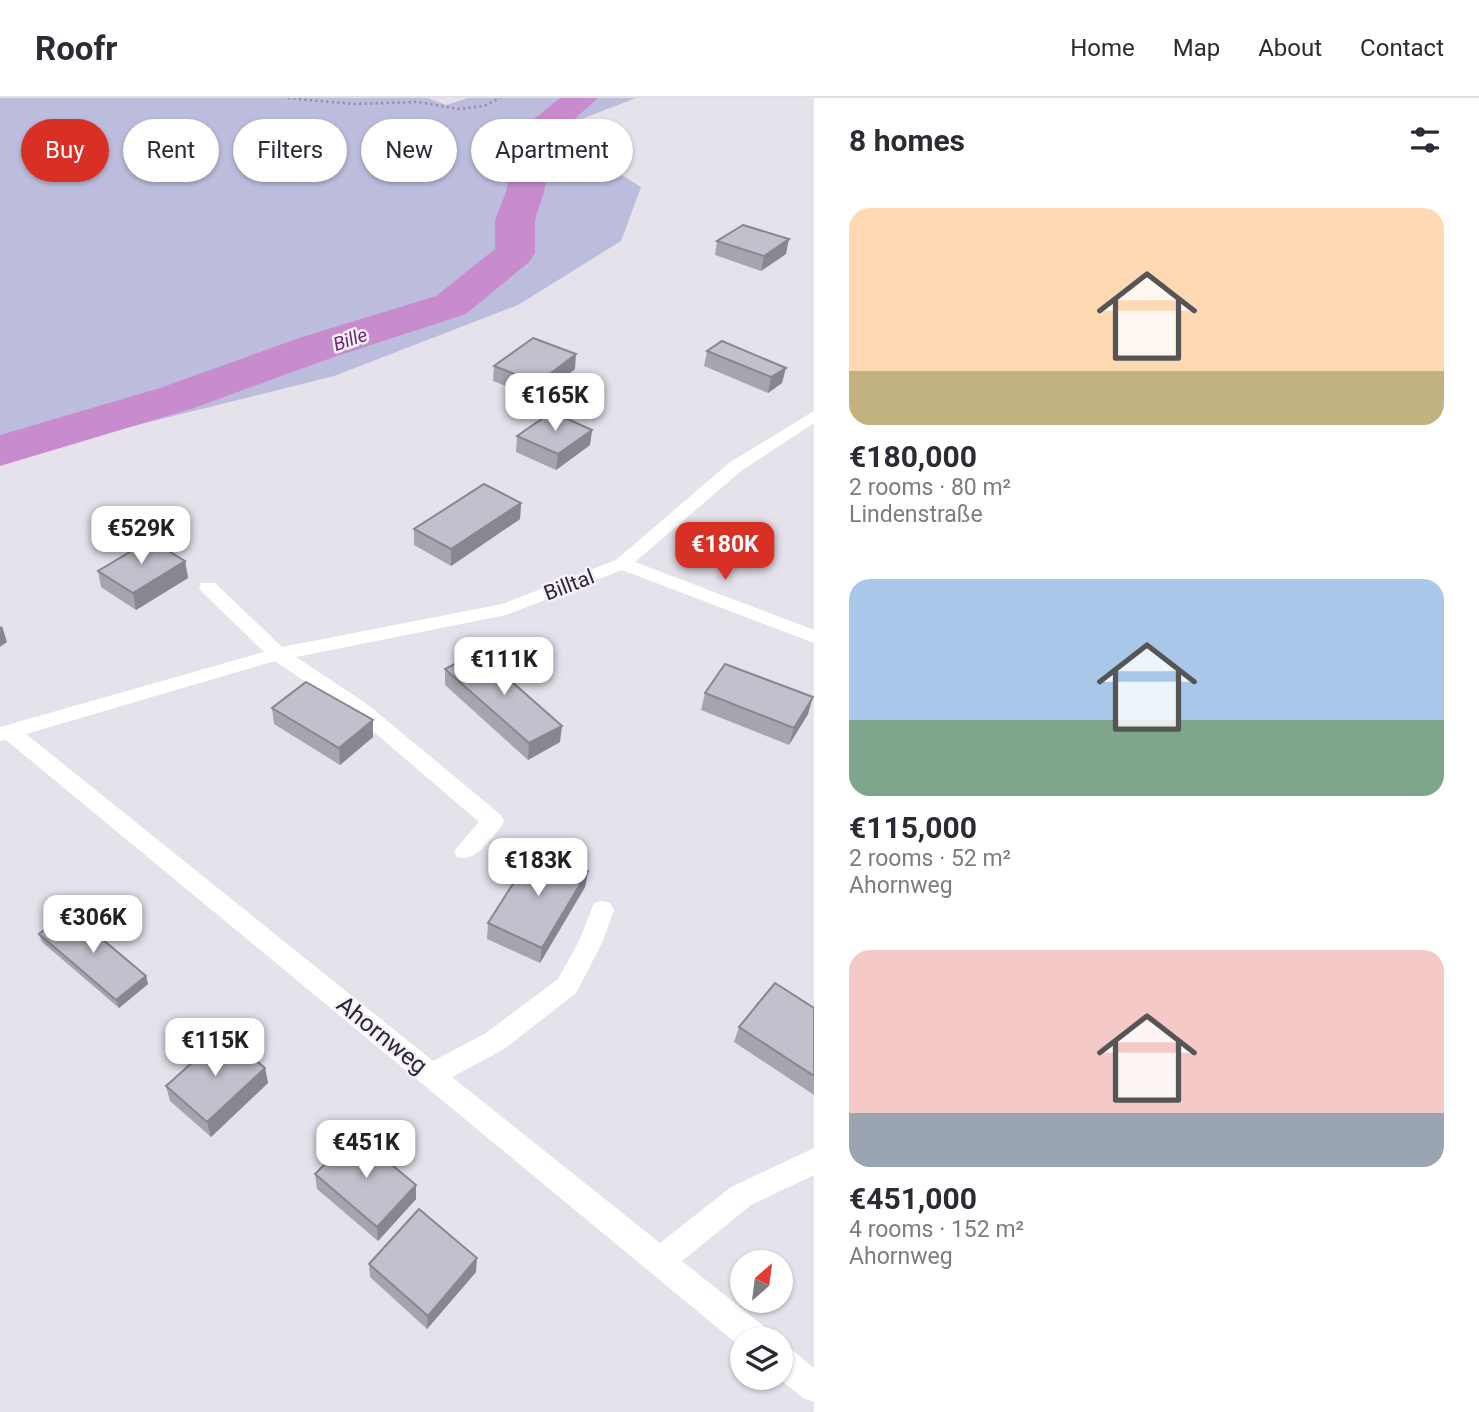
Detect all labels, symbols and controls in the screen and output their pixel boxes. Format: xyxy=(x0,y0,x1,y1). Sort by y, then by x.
text: Roofr xyxy=(35,29,117,68)
text: Home xyxy=(1070,34,1135,62)
text: Map xyxy=(1173,34,1220,62)
text: About xyxy=(1258,34,1322,62)
text: Contact xyxy=(1360,34,1444,62)
chip: Buy xyxy=(21,119,109,182)
chip: Rent xyxy=(123,119,219,182)
chip: Filters xyxy=(233,119,347,182)
chip: New xyxy=(361,119,457,182)
chip: Apartment xyxy=(471,119,633,182)
icon: filters xyxy=(1406,121,1444,159)
text: 8 homes xyxy=(849,123,965,158)
icon: home xyxy=(1084,253,1210,379)
water label: Bille xyxy=(330,323,371,356)
pin: €165K xyxy=(506,374,604,433)
text: €165K xyxy=(521,382,589,409)
text: €180,000 xyxy=(849,439,977,474)
text: 2 rooms · 80 m² xyxy=(849,474,1011,501)
text: Lindenstraße xyxy=(849,501,983,528)
pin: €529K xyxy=(92,506,190,566)
text: €529K xyxy=(107,515,175,542)
pin: €180K xyxy=(676,522,774,582)
text: €180K xyxy=(691,531,759,558)
street label: Billtal xyxy=(541,565,597,605)
icon: home xyxy=(1084,624,1210,750)
pin: €111K xyxy=(455,638,553,697)
text: €111K xyxy=(470,646,538,673)
text: €115,000 xyxy=(849,810,977,845)
pin: €183K xyxy=(489,838,587,898)
text: 2 rooms · 52 m² xyxy=(849,845,1011,872)
text: €183K xyxy=(504,847,572,874)
text: Ahornweg xyxy=(849,872,953,899)
pin: €306K xyxy=(44,896,142,955)
text: €306K xyxy=(59,904,127,931)
street label: Ahornweg xyxy=(331,990,433,1080)
icon: home xyxy=(1084,995,1210,1121)
pin: €115K xyxy=(166,1018,264,1078)
text: €115K xyxy=(181,1027,249,1054)
pin: €451K xyxy=(317,1121,415,1180)
text: €451K xyxy=(332,1129,400,1156)
text: €451,000 xyxy=(849,1181,977,1216)
text: 4 rooms · 152 m² xyxy=(849,1216,1024,1243)
text: Ahornweg xyxy=(849,1243,953,1270)
north arrow xyxy=(730,1250,793,1312)
map controls xyxy=(730,1250,793,1390)
button: layers xyxy=(730,1327,793,1390)

